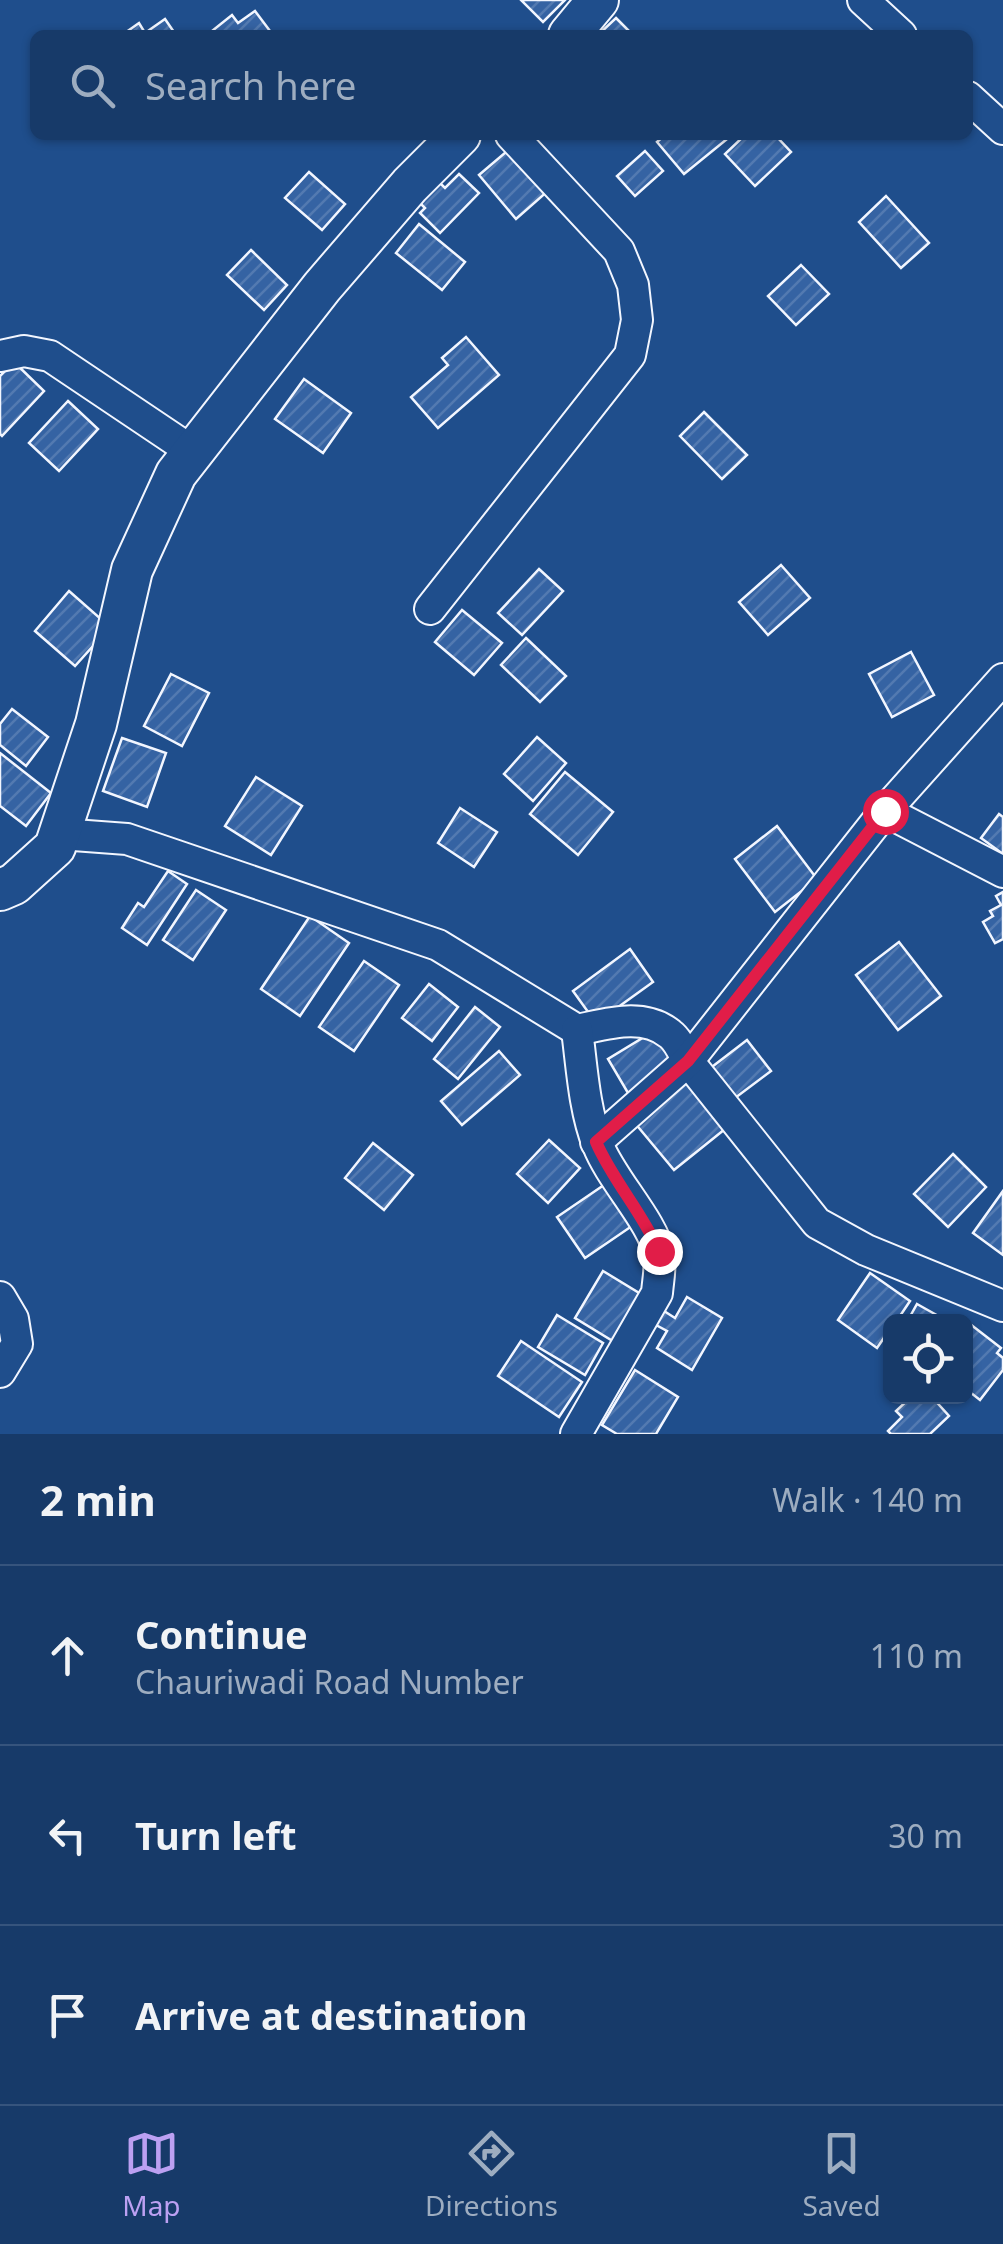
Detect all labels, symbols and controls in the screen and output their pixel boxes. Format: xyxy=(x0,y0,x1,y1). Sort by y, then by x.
search box xyxy=(30,30,973,140)
icon: search xyxy=(65,58,120,113)
text: Search here xyxy=(145,59,356,111)
route start xyxy=(863,789,909,835)
route end xyxy=(637,1229,683,1275)
map controls xyxy=(883,1314,973,1404)
button: locate xyxy=(883,1314,973,1404)
text: 2 min xyxy=(40,1471,156,1528)
text: Walk · 140 m xyxy=(772,1478,963,1521)
text: Continue xyxy=(135,1608,308,1660)
icon: ahead xyxy=(40,1628,95,1683)
text: 110 m xyxy=(870,1634,963,1677)
text: Chauriwadi Road Number xyxy=(135,1660,524,1703)
icon: left xyxy=(40,1808,95,1863)
text: Turn left xyxy=(135,1809,297,1861)
text: 30 m xyxy=(888,1814,963,1857)
icon: arrive xyxy=(40,1988,95,2043)
text: Arrive at destination xyxy=(135,1989,527,2041)
tab: Map xyxy=(122,2126,181,2224)
tab: Directions xyxy=(425,2126,558,2224)
tab: Saved xyxy=(802,2126,881,2224)

